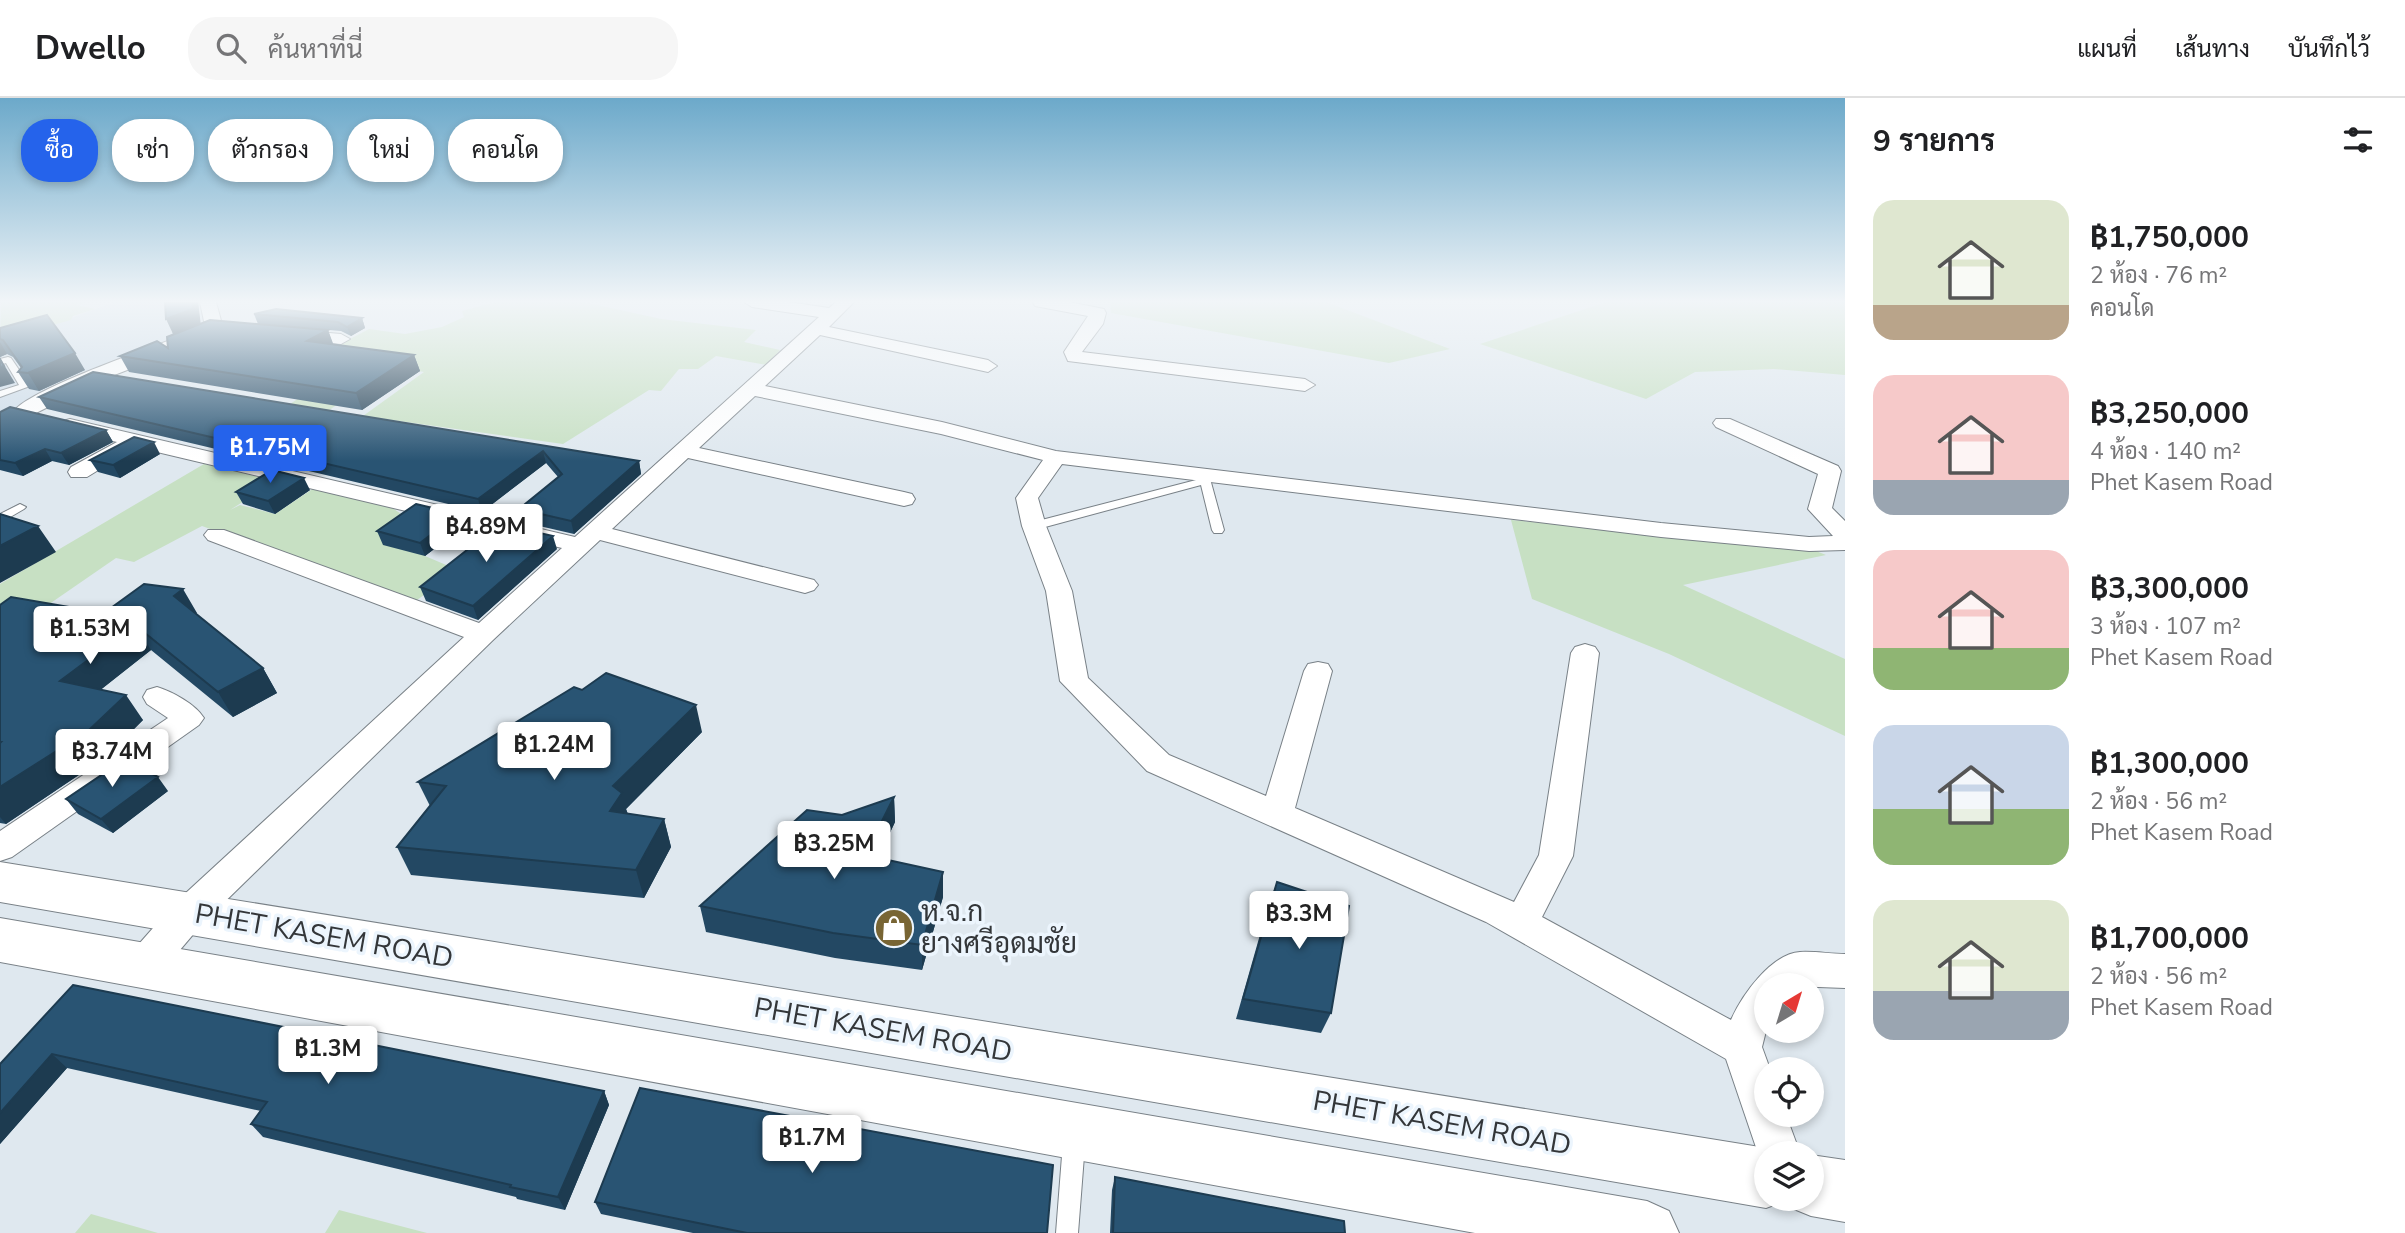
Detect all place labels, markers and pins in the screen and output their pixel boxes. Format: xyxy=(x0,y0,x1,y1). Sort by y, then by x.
pin: ฿1.75M xyxy=(213,426,327,485)
pin: ฿4.89M xyxy=(429,504,543,564)
pin: ฿1.53M xyxy=(33,606,147,666)
pin: ฿1.24M xyxy=(497,722,611,782)
pin: ฿3.74M xyxy=(55,730,169,789)
pin: ฿3.25M xyxy=(777,822,891,881)
pin: ฿3.3M xyxy=(1250,892,1348,951)
place label: ห.จ.ก ยางศรีอุดมชัย xyxy=(921,893,1077,963)
shop icon: ห.จ.ก ยางศรีอุดมชัย xyxy=(873,907,915,949)
pin: ฿1.3M xyxy=(279,1026,377,1086)
pin: ฿1.7M xyxy=(763,1116,861,1175)

